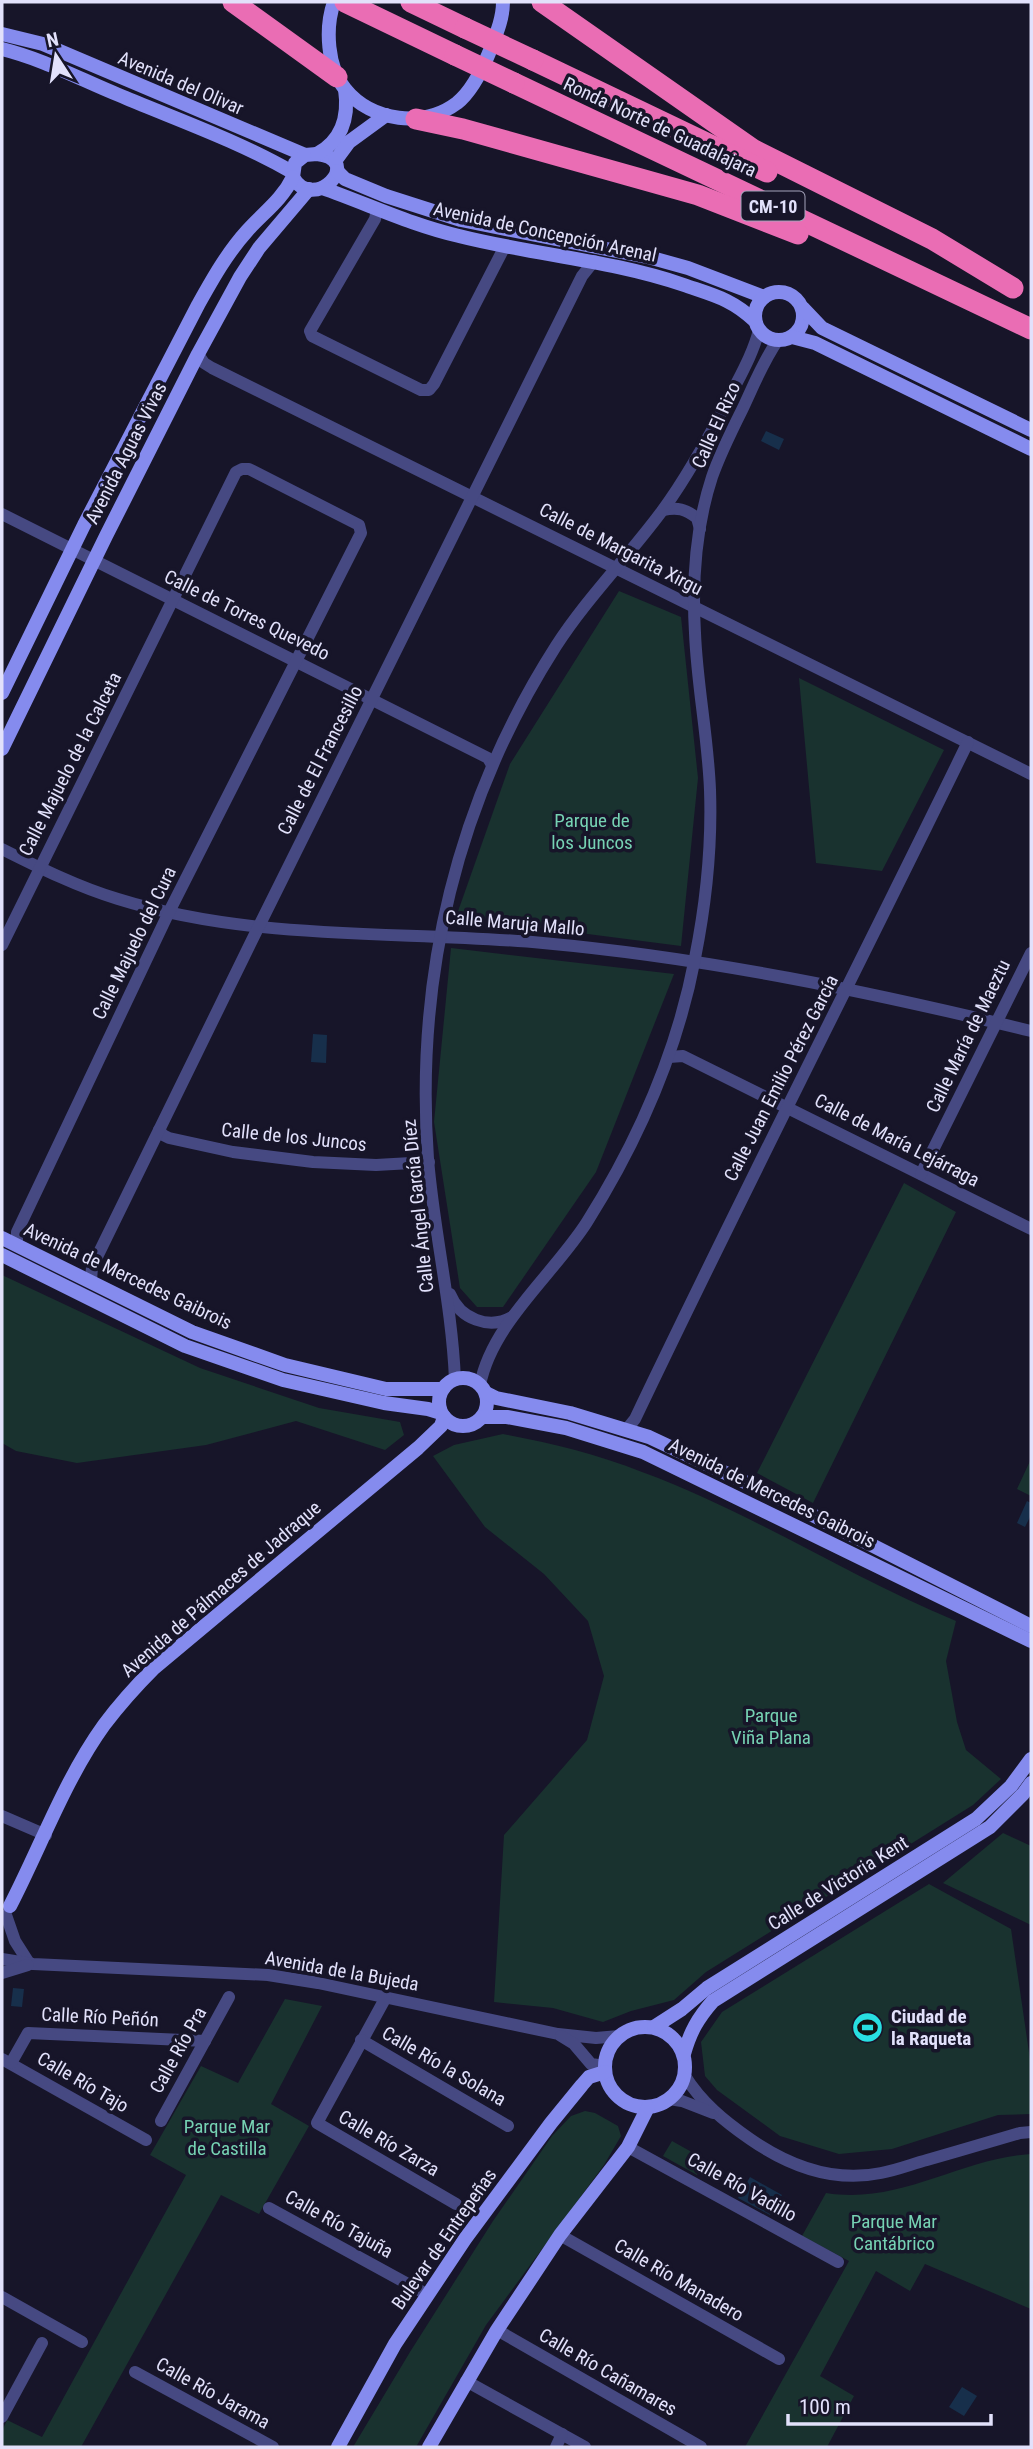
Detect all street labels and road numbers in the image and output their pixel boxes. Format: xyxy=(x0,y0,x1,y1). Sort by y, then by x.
street label: Avenida del Olivar xyxy=(115,46,247,120)
street label: Ronda Norte de Guadalajara xyxy=(560,72,760,182)
road number: CM-10 xyxy=(742,191,804,220)
street label: Avenida de Concepción Arenal xyxy=(431,197,659,267)
street label: Avenida Aguas Vivas xyxy=(80,378,172,528)
street label: Calle El Rizo xyxy=(687,378,745,472)
street label: Calle de Margarita Xirgu xyxy=(535,498,707,600)
street label: Calle de Torres Quevedo xyxy=(160,565,334,665)
street label: Calle Majuelo de la Calceta xyxy=(14,668,126,860)
street label: Calle de El Francesillo xyxy=(272,682,368,838)
street label: Calle Majuelo del Cura xyxy=(87,863,181,1023)
street label: Calle Maruja Mallo xyxy=(444,905,586,941)
street label: Calle María de Maeztu xyxy=(921,956,1015,1116)
street label: Calle Juan Emilio Pérez García xyxy=(719,971,843,1185)
street label: Calle de María Lejárraga xyxy=(811,1088,983,1192)
street label: Calle de los Juncos xyxy=(220,1118,368,1156)
street label: Calle Ángel García Díez xyxy=(397,1118,439,1294)
street label: Avenida de Mercedes Gaibrois xyxy=(20,1218,236,1334)
street label: Avenida de Mercedes Gaibrois xyxy=(665,1433,879,1553)
street label: Avenida de Pálmaces de Jadraque xyxy=(116,1496,326,1682)
street label: Calle de Victoria Kent xyxy=(764,1831,912,1935)
street label: Avenida de la Bujeda xyxy=(263,1946,421,1996)
street label: Calle Río Peñón xyxy=(41,2002,159,2032)
street label: Calle Río Pra xyxy=(145,2003,211,2097)
street label: Calle Río la Solana xyxy=(378,2021,510,2111)
street label: Calle Río Tajo xyxy=(33,2047,133,2117)
street label: Calle Río Zarza xyxy=(334,2105,444,2181)
street label: Calle Río Vadillo xyxy=(683,2147,801,2227)
street label: Bulevar de Entrepeñas xyxy=(387,2164,501,2314)
street label: Calle Río Tajuña xyxy=(281,2185,397,2263)
street label: Calle Río Manadero xyxy=(610,2234,748,2326)
street label: Calle Río Cañamares xyxy=(535,2323,681,2421)
street label: Calle Río Jarama xyxy=(152,2352,274,2434)

